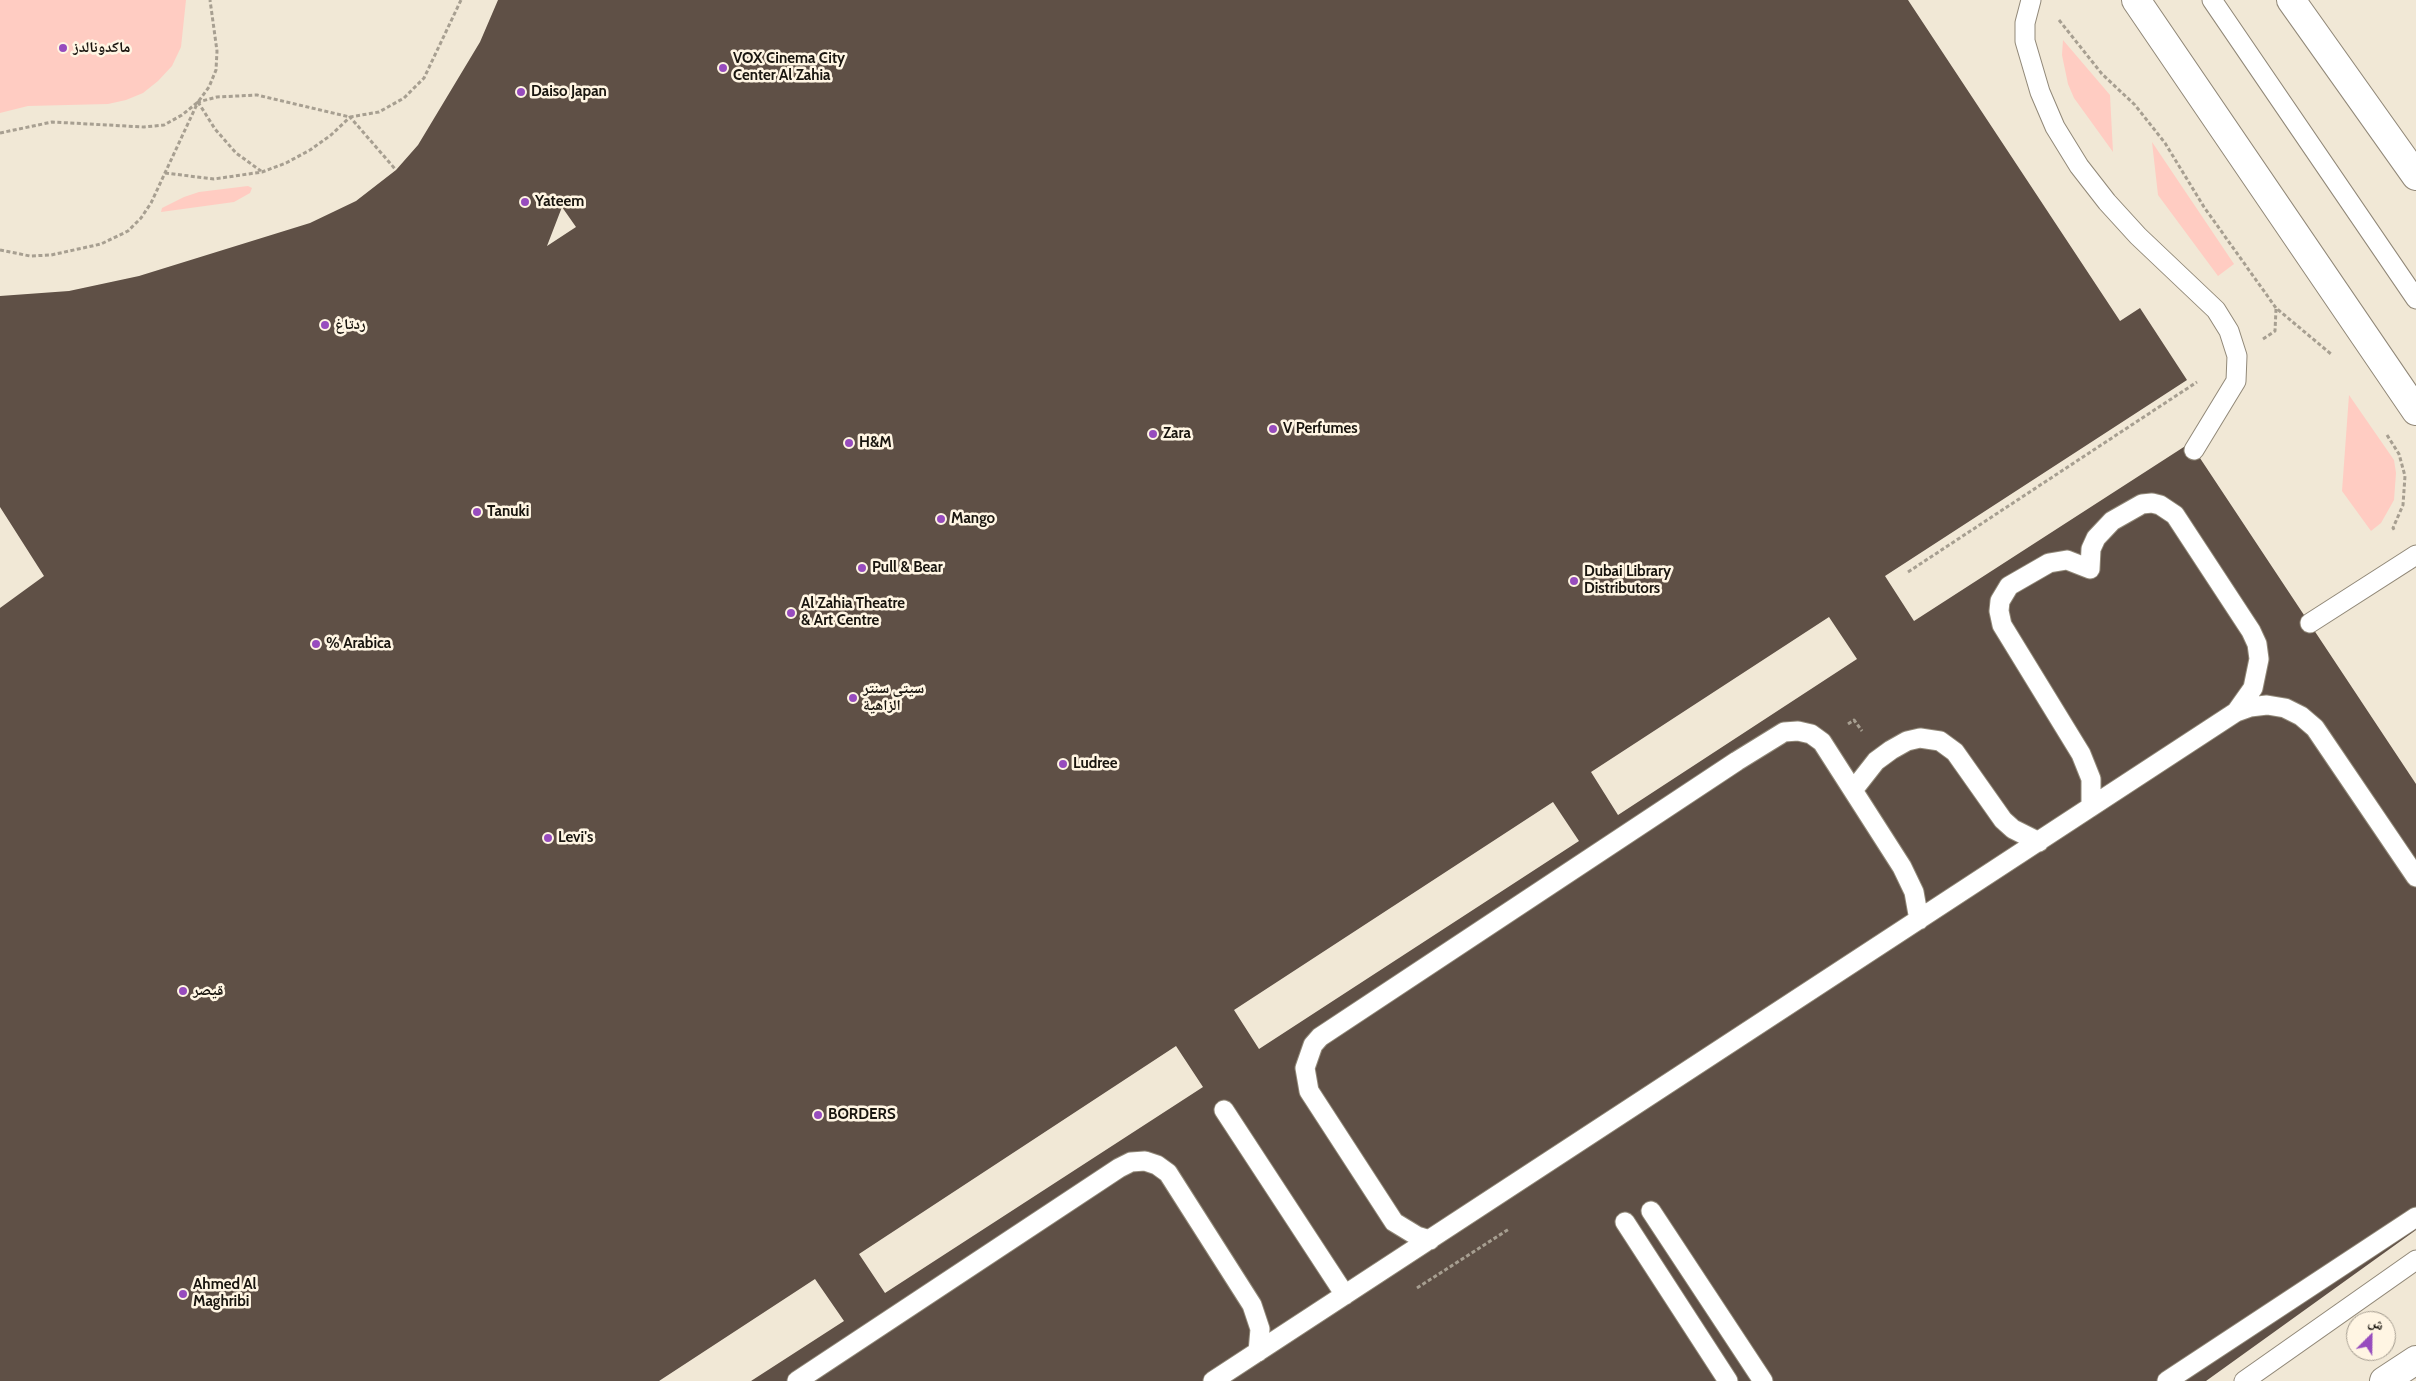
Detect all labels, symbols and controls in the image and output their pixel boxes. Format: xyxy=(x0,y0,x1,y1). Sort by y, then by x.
place label: ماكدونالدز xyxy=(73,39,130,57)
marker: ماكدونالدز xyxy=(57,42,69,54)
place label: VOX Cinema City Center Al Zahia xyxy=(733,50,845,85)
marker: VOX Cinema City Center Al Zahia xyxy=(717,62,729,74)
place label: Daiso Japan xyxy=(531,83,607,101)
marker: Daiso Japan xyxy=(515,86,527,98)
place label: Yateem xyxy=(535,193,584,211)
marker: Yateem xyxy=(519,196,531,208)
place label: ردتاغ xyxy=(335,316,366,334)
marker: ردتاغ xyxy=(319,319,331,331)
place label: V Perfumes xyxy=(1283,420,1358,438)
marker: V Perfumes xyxy=(1267,423,1279,435)
place label: Zara xyxy=(1163,425,1191,443)
marker: Zara xyxy=(1147,428,1159,440)
place label: H&M xyxy=(859,434,892,452)
marker: H&M xyxy=(843,437,855,449)
place label: Tanuki xyxy=(487,503,529,521)
marker: Tanuki xyxy=(471,506,483,518)
place label: Mango xyxy=(951,510,995,528)
marker: Mango xyxy=(935,513,947,525)
place label: Pull & Bear xyxy=(872,559,943,577)
marker: Pull & Bear xyxy=(856,562,868,574)
place label: Dubai Library Distributors xyxy=(1584,563,1671,598)
marker: Dubai Library Distributors xyxy=(1568,575,1580,587)
place label: Al Zahia Theatre & Art Centre xyxy=(801,595,905,630)
marker: Al Zahia Theatre & Art Centre xyxy=(785,607,797,619)
place label: % Arabica xyxy=(326,635,391,653)
marker: % Arabica xyxy=(310,638,322,650)
place label: سيتي سنتر الزاهية xyxy=(863,680,924,715)
marker: سيتي سنتر الزاهية xyxy=(847,692,859,704)
place label: Ludree xyxy=(1073,755,1118,773)
marker: Ludree xyxy=(1057,758,1069,770)
place label: Levi's xyxy=(558,829,593,847)
marker: Levi's xyxy=(542,832,554,844)
place label: قيصر xyxy=(193,982,223,1000)
marker: قيصر xyxy=(177,985,189,997)
place label: BORDERS xyxy=(828,1106,896,1124)
marker: BORDERS xyxy=(812,1109,824,1121)
place label: Ahmed Al Maghribi xyxy=(193,1276,257,1311)
marker: Ahmed Al Maghribi xyxy=(177,1288,189,1300)
north arrow xyxy=(2346,1311,2396,1361)
text: ش xyxy=(2366,1312,2387,1334)

